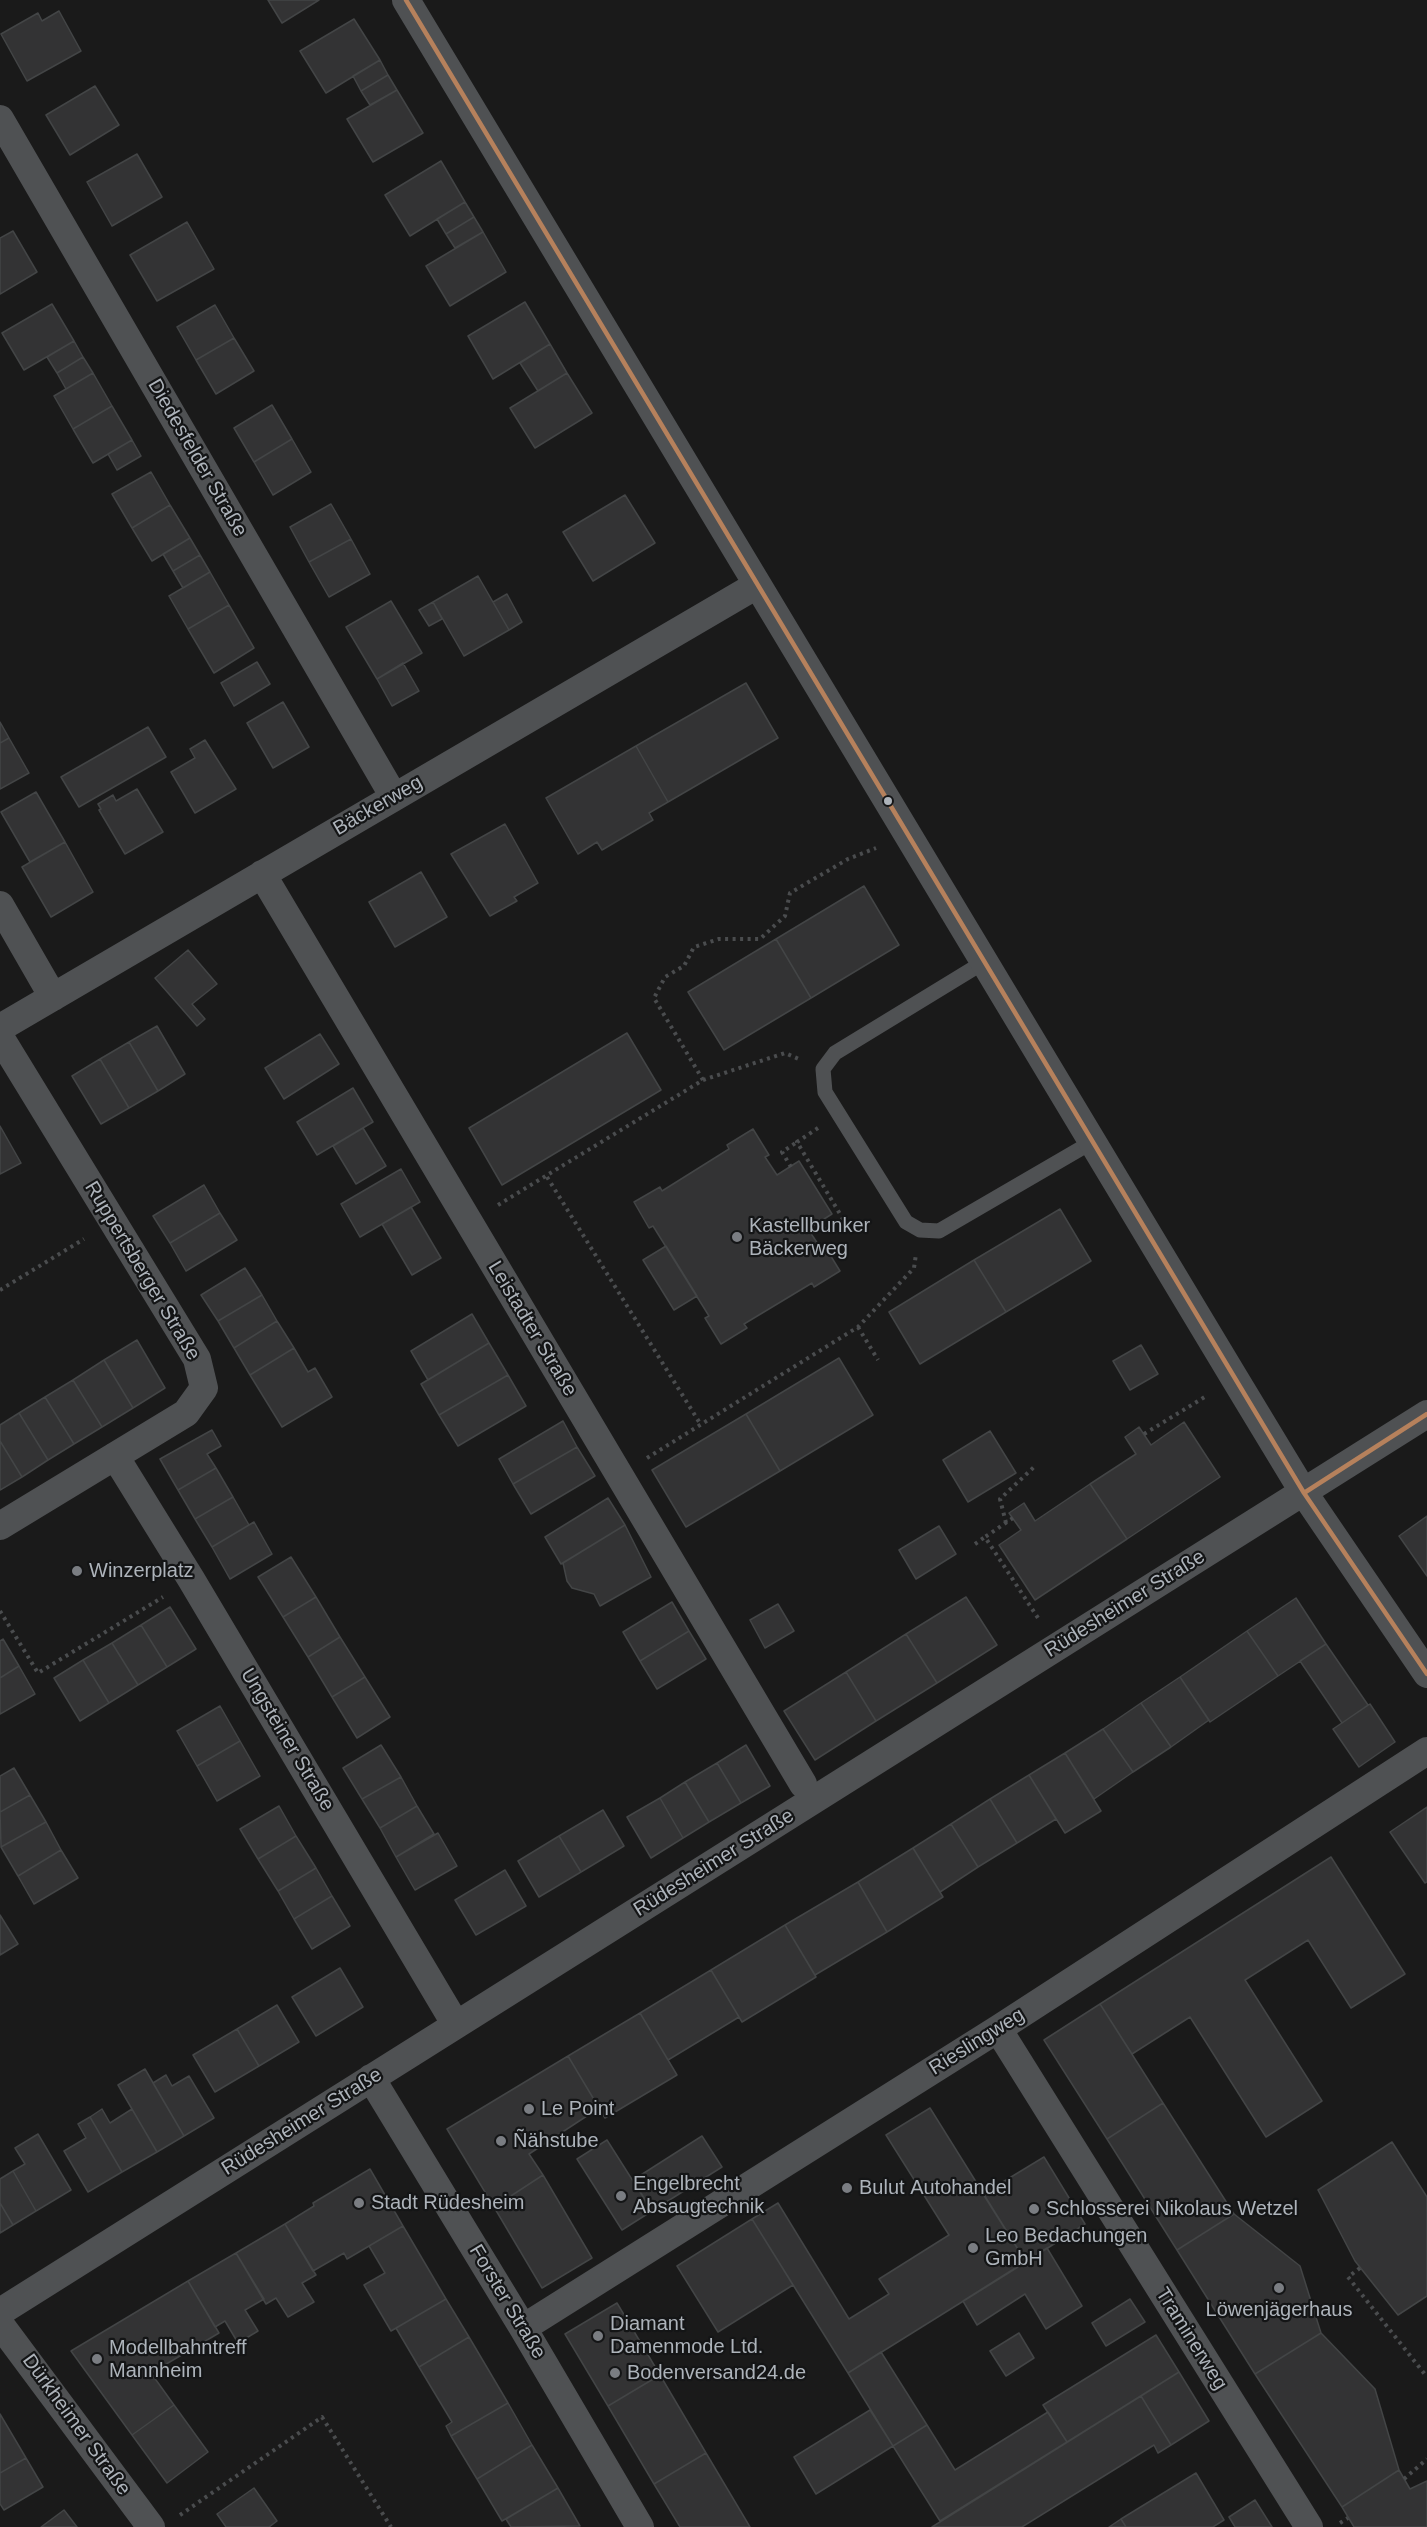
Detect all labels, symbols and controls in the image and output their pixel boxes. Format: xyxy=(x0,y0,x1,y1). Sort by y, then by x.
street label: Diedesfelder Straße xyxy=(142,375,252,541)
street label: Bäckerweg xyxy=(329,771,427,841)
unlabelled marker xyxy=(882,795,894,807)
street label: Ruppertsberger Straße xyxy=(79,1177,205,1365)
place label: Kastellbunker Bäckerweg xyxy=(749,1214,870,1261)
marker: Kastellbunker Bäckerweg xyxy=(730,1230,744,1244)
street label: Leistadter Straße xyxy=(482,1257,582,1401)
street label: Rüdesheimer Straße xyxy=(1040,1545,1210,1663)
place label: Winzerplatz xyxy=(89,1559,193,1583)
marker: Winzerplatz xyxy=(70,1564,84,1578)
street label: Ungsteiner Straße xyxy=(235,1664,339,1816)
street label: Rüdesheimer Straße xyxy=(629,1804,799,1922)
street label: Rieslingweg xyxy=(925,2003,1029,2081)
street label: Rüdesheimer Straße xyxy=(217,2063,387,2181)
place label: Le Point xyxy=(541,2097,614,2121)
marker: Le Point xyxy=(522,2102,536,2116)
place label: Ñähstube xyxy=(513,2129,599,2153)
marker: Ñähstube xyxy=(494,2134,508,2148)
place label: Engelbrecht Absaugtechnik xyxy=(633,2172,764,2219)
place label: Bulut Autohandel xyxy=(859,2176,1011,2200)
marker: Bulut Autohandel xyxy=(840,2181,854,2195)
marker: Engelbrecht Absaugtechnik xyxy=(614,2189,628,2203)
place label: Stadt Rüdesheim xyxy=(371,2191,524,2215)
marker: Stadt Rüdesheim xyxy=(352,2196,366,2210)
place label: Schlosserei Nikolaus Wetzel xyxy=(1046,2197,1298,2221)
marker: Schlosserei Nikolaus Wetzel xyxy=(1027,2202,1041,2216)
place label: Leo Bedachungen GmbH xyxy=(985,2224,1147,2271)
street label: Forster Straße xyxy=(464,2241,550,2363)
marker: Leo Bedachungen GmbH xyxy=(966,2241,980,2255)
marker: Löwenjägerhaus xyxy=(1272,2281,1286,2295)
street label: Traminerweg xyxy=(1150,2283,1232,2395)
place label: Löwenjägerhaus xyxy=(1206,2298,1352,2322)
place label: Diamant Damenmode Ltd. xyxy=(610,2312,763,2359)
marker: Diamant Damenmode Ltd. xyxy=(591,2329,605,2343)
place label: Modellbahntreff Mannheim xyxy=(109,2336,246,2383)
street label: Dürkheimer Straße xyxy=(17,2350,135,2500)
marker: Modellbahntreff Mannheim xyxy=(90,2352,104,2366)
place label: Bodenversand24.de xyxy=(627,2361,806,2385)
marker: Bodenversand24.de xyxy=(608,2366,622,2380)

